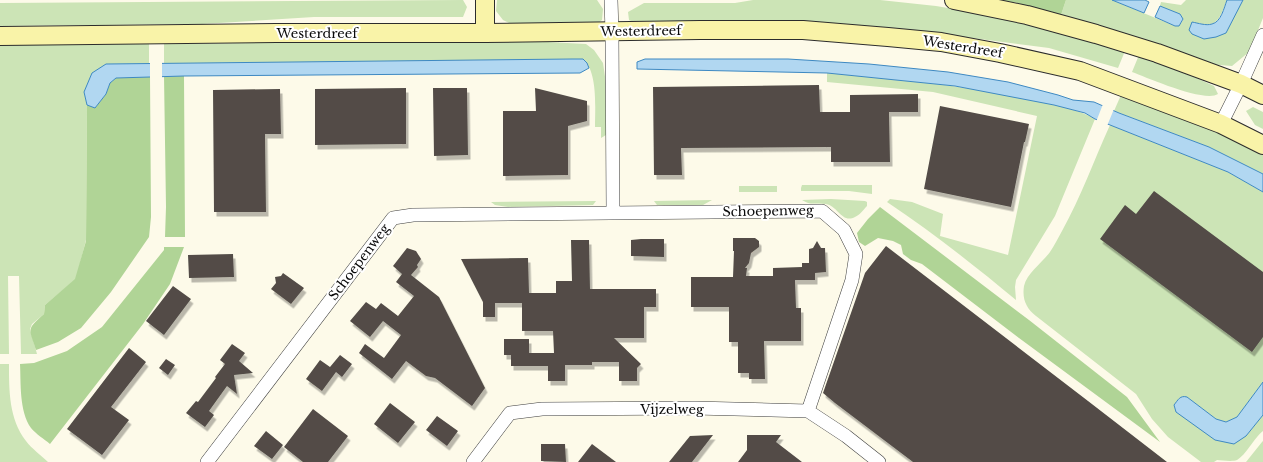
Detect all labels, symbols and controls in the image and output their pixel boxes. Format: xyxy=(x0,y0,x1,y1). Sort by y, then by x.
street label: Westerdreef xyxy=(599,22,683,40)
street label: Westerdreef xyxy=(275,25,359,42)
street label: Westerdreef xyxy=(921,32,1006,62)
street label: Schoepenweg xyxy=(722,202,814,220)
street label: Schoepenweg xyxy=(325,220,393,304)
street label: Vijzelweg xyxy=(639,401,704,418)

